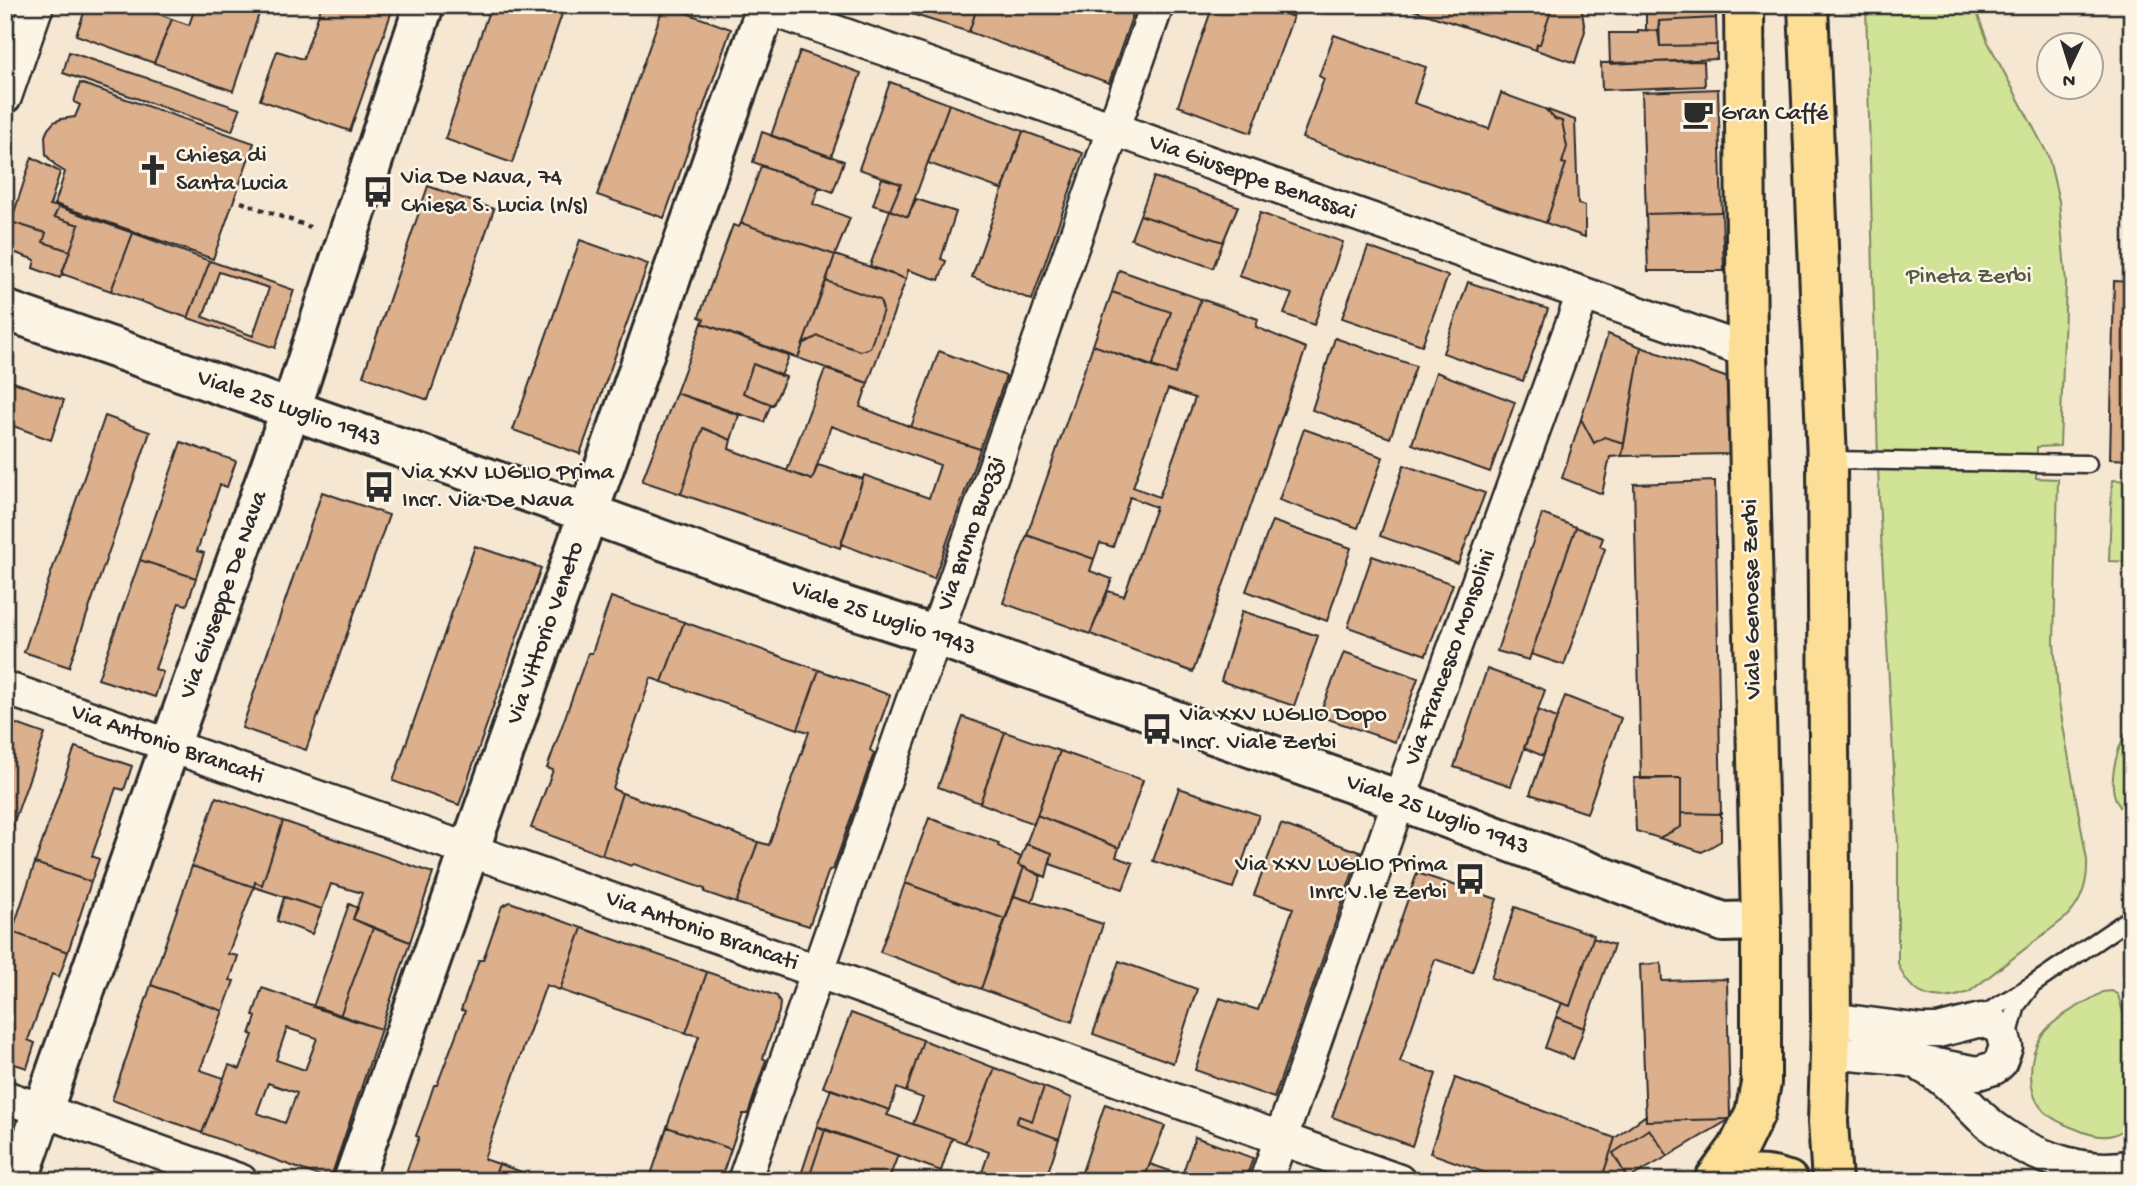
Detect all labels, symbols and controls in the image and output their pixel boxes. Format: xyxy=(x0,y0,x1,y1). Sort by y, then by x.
north arrow xyxy=(2036,32,2106,102)
text: N xyxy=(2062,68,2076,91)
cafe icon: Gran Caffé xyxy=(1681,97,1715,131)
place label: Gran Caffé xyxy=(1721,100,1829,129)
street label: Via Giuseppe Benassai xyxy=(1144,128,1360,228)
place label: Chiesa di Santa Lucia xyxy=(176,142,288,199)
church icon: Chiesa di Santa Lucia xyxy=(136,153,170,187)
place label: Via De Nava, 74 Chiesa S. Lucia (n/s) xyxy=(400,164,589,221)
bus stop icon: Via De Nava, 74 Chiesa S. Lucia (n/s) xyxy=(361,175,395,209)
park label: Pineta Zerbi xyxy=(1905,263,2032,292)
street label: Viale 25 Luglio 1943 xyxy=(192,363,385,454)
street label: Via Bruno Buozzi xyxy=(931,453,1012,616)
place label: Via XXV LUGLIO Prima Incr. Via De Nava xyxy=(401,459,614,516)
bus stop icon: Via XXV LUGLIO Prima Incr. Via De Nava xyxy=(362,470,396,504)
street label: Via Giuseppe De Nava xyxy=(173,487,275,704)
street label: Viale Genoese Zerbi xyxy=(1737,499,1769,700)
street label: Via Vittorio Veneto xyxy=(500,538,591,729)
street label: Via Francesco Monsolini xyxy=(1398,546,1503,771)
street label: Viale 25 Luglio 1943 xyxy=(786,573,980,663)
street label: Via Antonio Brancati xyxy=(66,697,268,792)
place label: Via XXV LUGLIO Dopo Incr. Viale Zerbi xyxy=(1179,701,1387,758)
bus stop icon: Via XXV LUGLIO Dopo Incr. Viale Zerbi xyxy=(1140,712,1174,746)
street label: Viale 25 Luglio 1943 xyxy=(1341,768,1533,862)
place label: Via XXV LUGLIO Prima Inrc V.le Zerbi xyxy=(1234,851,1448,908)
bus stop icon: Via XXV LUGLIO Prima Inrc V.le Zerbi xyxy=(1453,862,1487,896)
street label: Via Antonio Brancati xyxy=(601,884,802,978)

